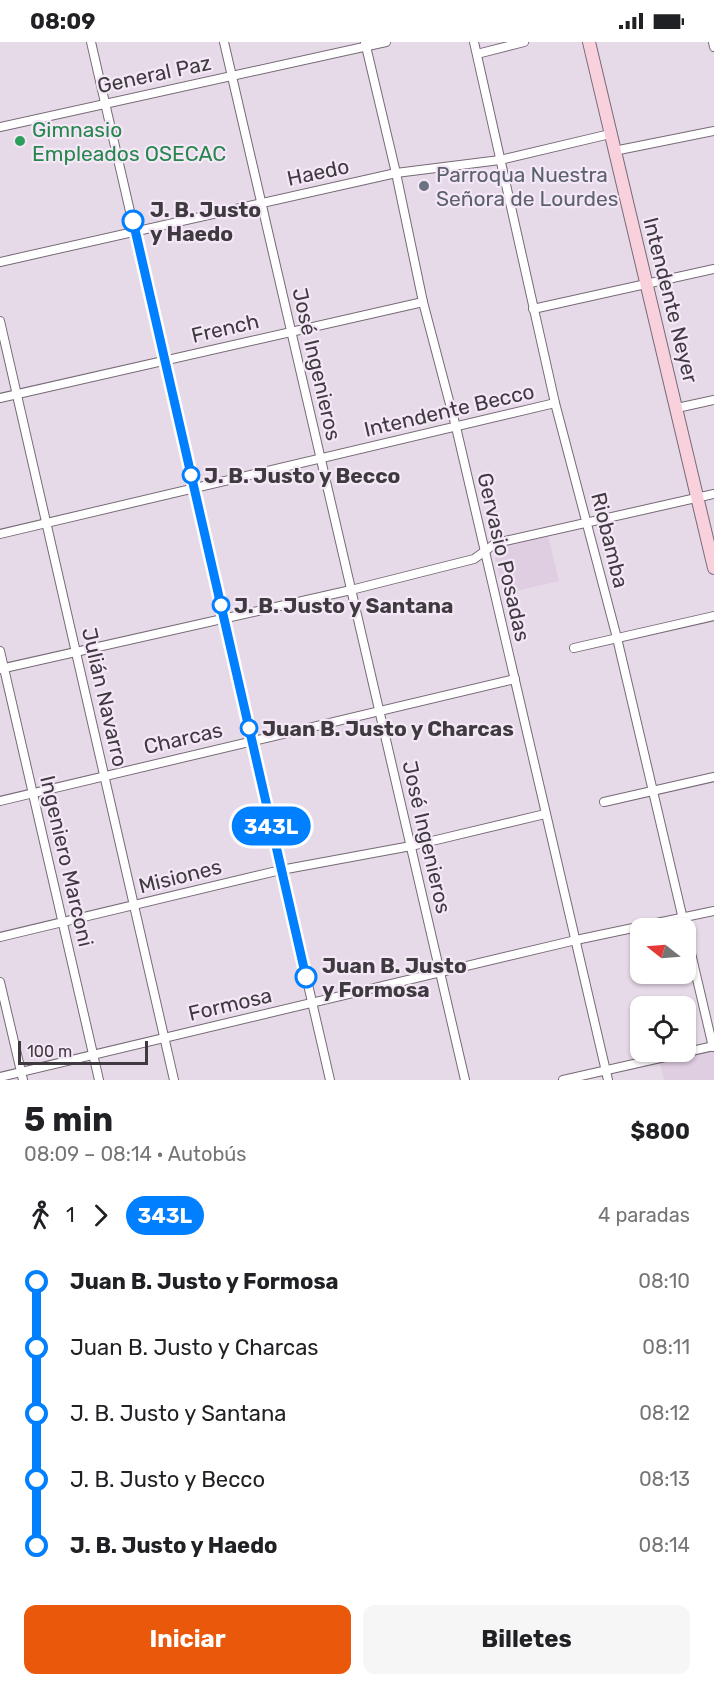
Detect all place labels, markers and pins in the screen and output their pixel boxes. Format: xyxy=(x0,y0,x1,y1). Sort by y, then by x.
place label: Gimnasio Empleados OSECAC xyxy=(32,117,226,166)
marker: Gimnasio Empleados OSECAC xyxy=(13,134,27,148)
place label: Parroqua Nuestra Señora de Lourdes xyxy=(436,162,619,211)
marker: Parroqua Nuestra Señora de Lourdes xyxy=(417,179,431,193)
place label: J. B. Justo y Haedo xyxy=(150,197,261,246)
marker: J. B. Justo y Haedo xyxy=(122,210,144,232)
place label: J. B. Justo y Becco xyxy=(204,463,400,488)
marker: J. B. Justo y Becco xyxy=(182,466,200,484)
place label: J. B. Justo y Santana xyxy=(234,593,453,618)
marker: J. B. Justo y Santana xyxy=(212,596,230,614)
place label: Juan B. Justo y Charcas xyxy=(262,716,514,741)
marker: Juan B. Justo y Charcas xyxy=(240,719,258,737)
place label: Juan B. Justo y Formosa xyxy=(322,953,467,1002)
marker: Juan B. Justo y Formosa xyxy=(295,966,317,988)

